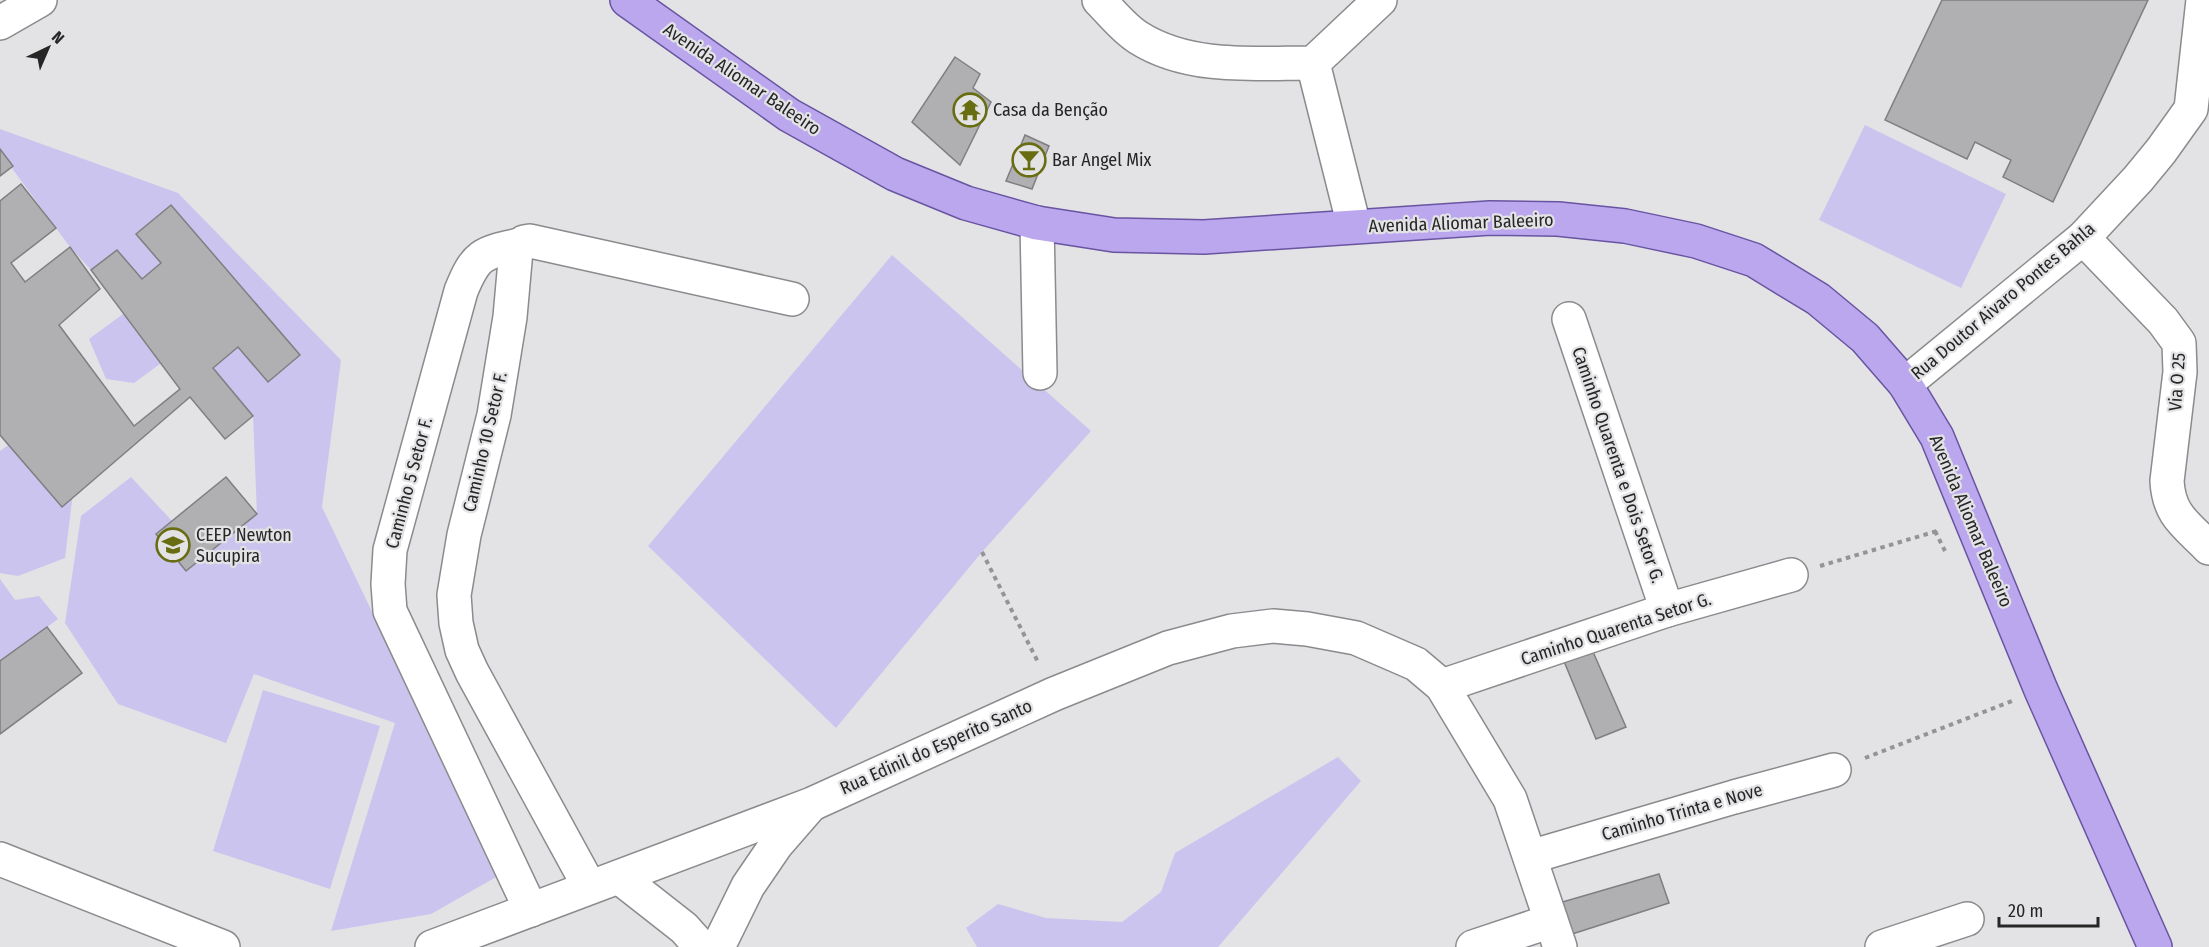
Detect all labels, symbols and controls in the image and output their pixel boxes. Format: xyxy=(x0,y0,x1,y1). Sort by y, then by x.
north arrow xyxy=(18,18,78,78)
street label: Avenida Aliomar Baleeiro xyxy=(659,18,825,140)
text: N xyxy=(48,27,68,48)
temple icon: Casa da Benção xyxy=(952,92,988,128)
place label: Casa da Benção xyxy=(993,99,1108,121)
bar icon: Bar Angel Mix xyxy=(1011,142,1047,178)
place label: Bar Angel Mix xyxy=(1052,149,1152,171)
street label: Avenida Aliomar Baleeiro xyxy=(1368,209,1554,237)
street label: Rua Doutor Aivaro Pontes Bahla xyxy=(1907,218,2100,384)
street label: Caminho Quarenta e Dois Setor G. xyxy=(1567,344,1669,586)
street label: Via O 25 xyxy=(2164,352,2190,412)
street label: Caminho 10 Setor F. xyxy=(458,370,512,514)
street label: Caminho 5 Setor F. xyxy=(381,415,437,551)
street label: Avenida Aliomar Baleeiro xyxy=(1925,431,2017,611)
place label: CEEP Newton Sucupira xyxy=(196,524,292,567)
school or university icon: CEEP Newton Sucupira xyxy=(155,527,191,563)
street label: Caminho Quarenta Setor G. xyxy=(1518,588,1714,670)
street label: Rua Edinil do Esperito Santo xyxy=(837,695,1035,799)
street label: Caminho Trinta e Nove xyxy=(1599,779,1765,845)
scale bar xyxy=(1999,890,2098,928)
text: 20 m xyxy=(2008,900,2043,922)

